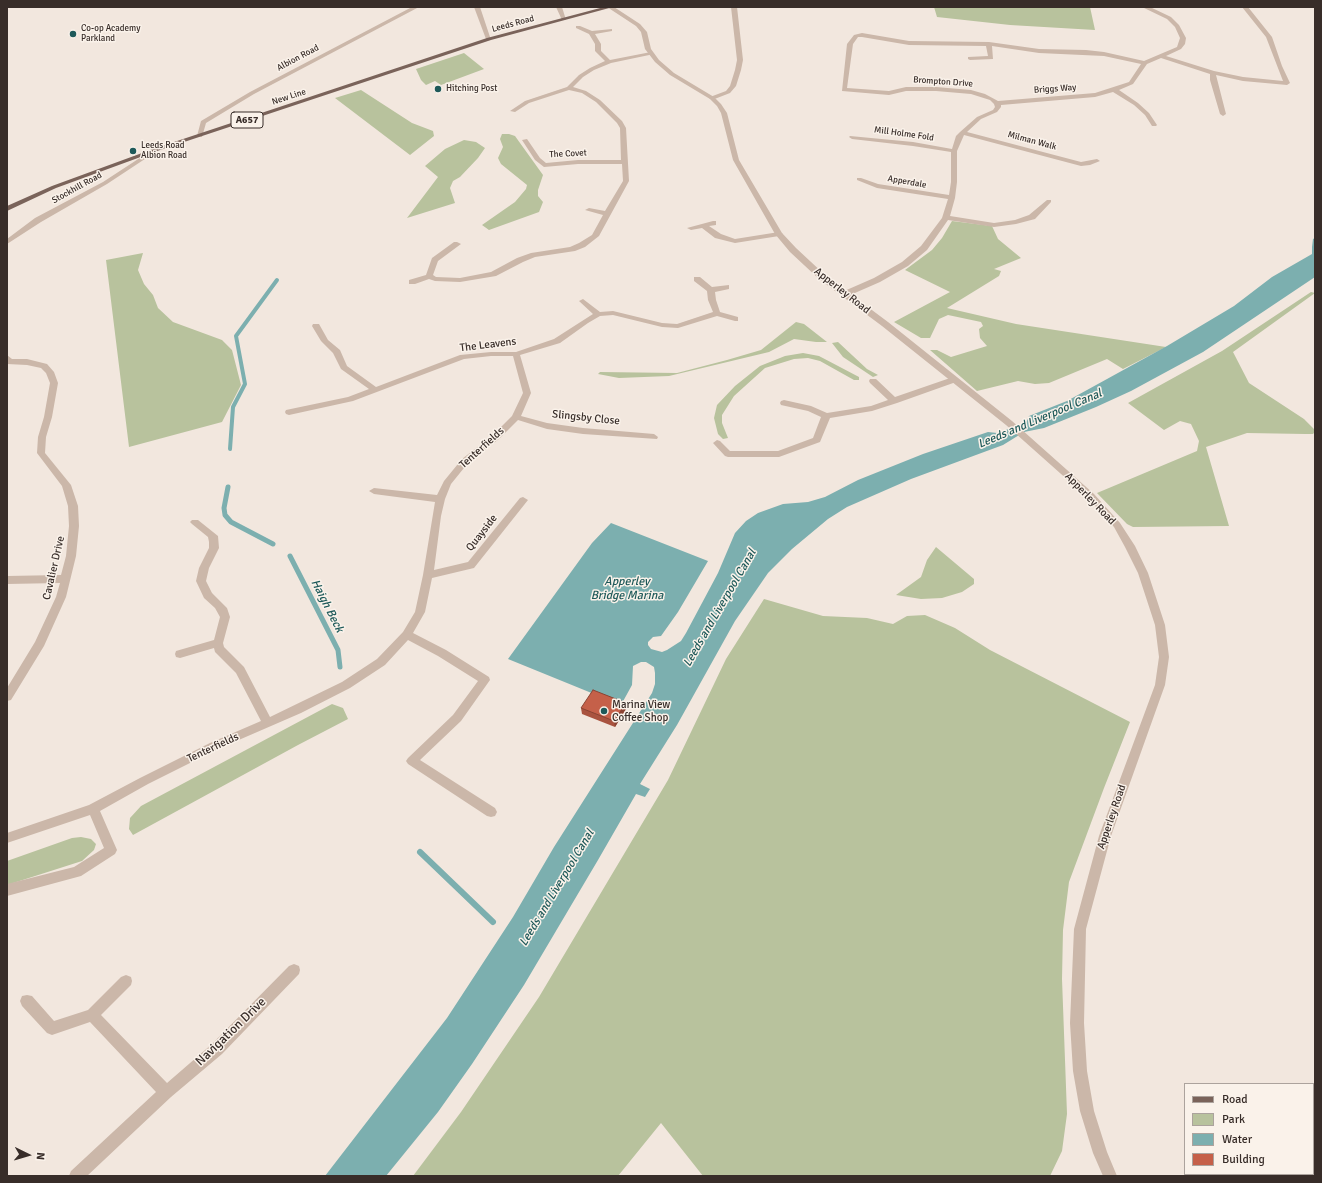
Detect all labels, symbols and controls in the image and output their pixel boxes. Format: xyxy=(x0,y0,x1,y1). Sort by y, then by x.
street label: Leeds Road xyxy=(491,13,535,35)
place label: Co-op Academy Parkland xyxy=(81,24,140,45)
marker: Co-op Academy Parkland xyxy=(68,29,78,39)
street label: Albion Road xyxy=(275,42,321,74)
street label: Brompton Drive xyxy=(913,75,973,89)
street label: Briggs Way xyxy=(1033,82,1077,96)
marker: Hitching Post xyxy=(433,84,443,94)
place label: Hitching Post xyxy=(446,84,497,94)
street label: New Line xyxy=(271,86,307,108)
road number: A657 xyxy=(231,112,263,128)
street label: Mill Holme Fold xyxy=(873,124,935,144)
street label: Milman Walk xyxy=(1006,129,1058,153)
place label: Leeds Road Albion Road xyxy=(141,141,187,162)
marker: Leeds Road Albion Road xyxy=(128,146,138,156)
street label: The Covet xyxy=(549,148,587,160)
street label: Stockhill Road xyxy=(50,170,104,206)
street label: Apperdale xyxy=(887,173,927,191)
street label: Apperley Road xyxy=(811,265,873,317)
street label: The Leavens xyxy=(459,335,517,355)
water label: Leeds and Liverpool Canal xyxy=(976,386,1104,452)
street label: Slingsby Close xyxy=(551,408,621,428)
street label: Tenterfields xyxy=(457,425,507,471)
street label: Apperley Road xyxy=(1062,470,1118,528)
street label: Quayside xyxy=(464,512,500,554)
street label: Cavalier Drive xyxy=(40,535,68,601)
water label: Leeds and Liverpool Canal xyxy=(680,547,760,669)
water label: Apperley Bridge Marina xyxy=(591,575,663,603)
water label: Haigh Beck xyxy=(307,577,347,635)
place label: Marina View Coffee Shop xyxy=(612,698,670,724)
marker: Marina View Coffee Shop xyxy=(599,706,609,716)
street label: Tenterfields xyxy=(185,730,241,766)
street label: Apperley Road xyxy=(1095,783,1129,851)
water label: Leeds and Liverpool Canal xyxy=(517,827,597,949)
street label: Navigation Drive xyxy=(193,995,269,1069)
legend xyxy=(1184,1083,1314,1175)
text: Road xyxy=(1222,1092,1248,1107)
text: Park xyxy=(1222,1112,1245,1127)
text: Water xyxy=(1222,1132,1252,1147)
north arrow xyxy=(8,1135,48,1175)
text: N xyxy=(34,1152,47,1160)
text: Building xyxy=(1222,1152,1265,1167)

